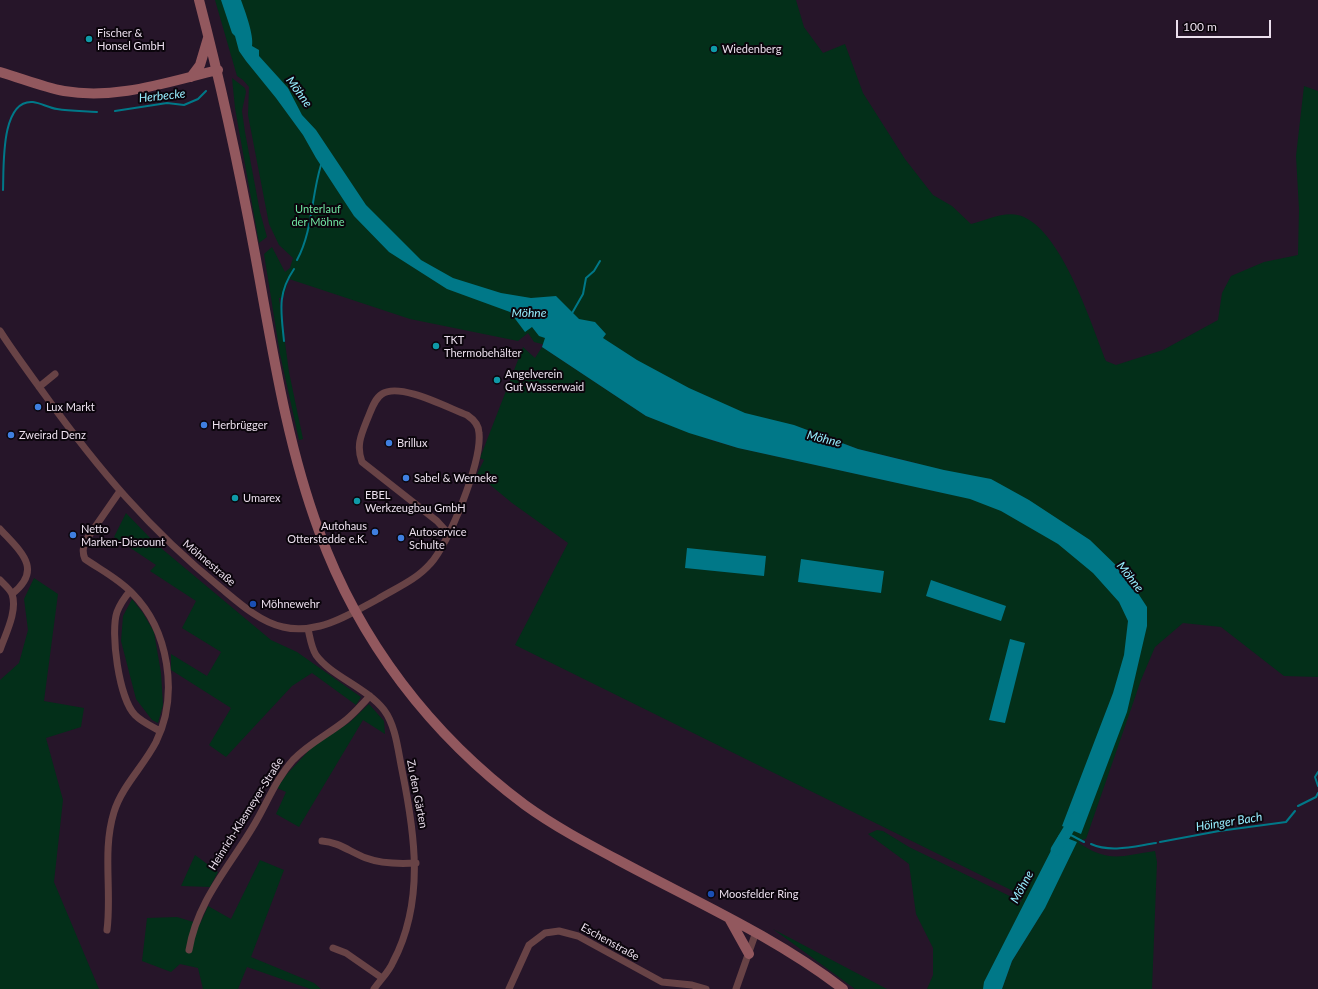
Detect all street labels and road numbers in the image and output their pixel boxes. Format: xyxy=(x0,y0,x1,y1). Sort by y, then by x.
street label: Möhnestraße xyxy=(180,537,238,589)
street label: Heinrich-Klasmeyer-Straße xyxy=(206,755,286,873)
street label: Zu den Gärten xyxy=(404,759,430,829)
street label: Eschenstraße xyxy=(579,921,641,963)

